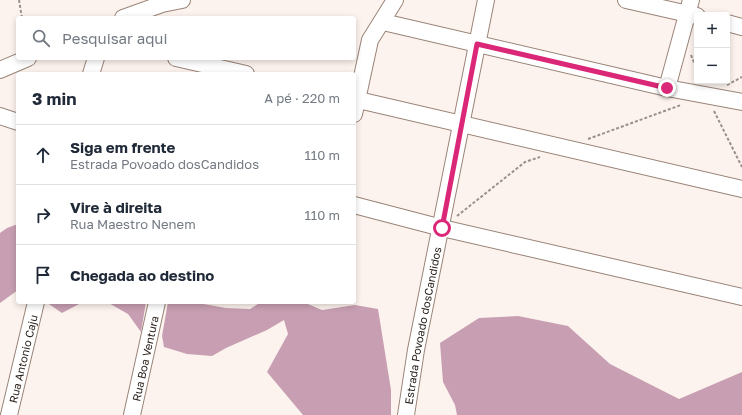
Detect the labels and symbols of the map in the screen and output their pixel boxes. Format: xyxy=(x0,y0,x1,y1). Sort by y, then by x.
route end xyxy=(658,79,676,97)
route start xyxy=(433,219,451,237)
street label: Estrada Povoado dosCandidos xyxy=(401,245,443,405)
street label: Rua Antonio Caju xyxy=(6,313,39,404)
street label: Rua Boa Ventura xyxy=(129,314,160,402)

